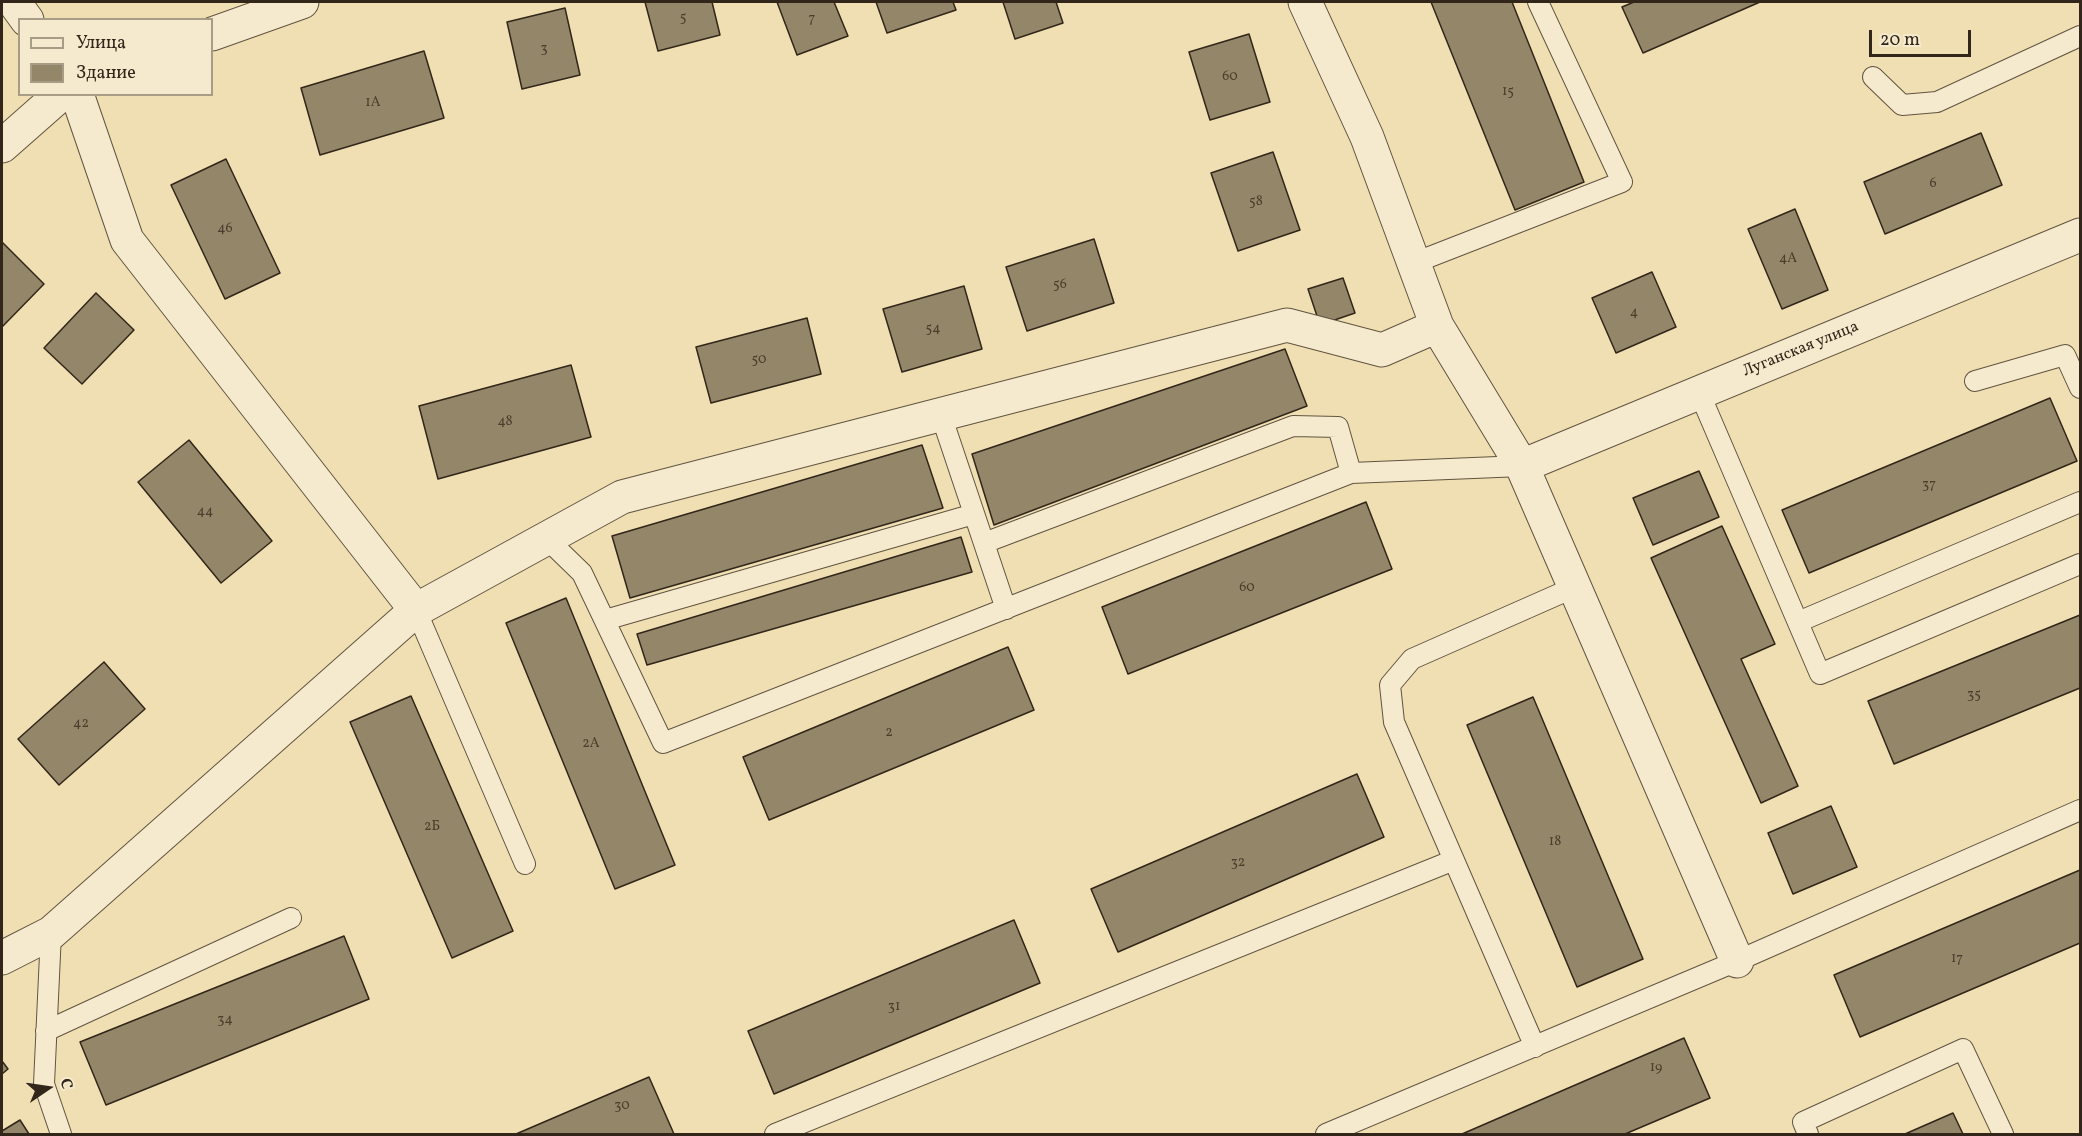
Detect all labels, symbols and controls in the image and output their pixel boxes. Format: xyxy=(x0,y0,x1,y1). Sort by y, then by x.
house number: 5 xyxy=(680,10,686,26)
house number: 7 xyxy=(809,11,815,27)
legend xyxy=(18,18,213,96)
scale bar xyxy=(1872,18,1974,56)
text: 20 m xyxy=(1880,28,1920,53)
text: Улица xyxy=(76,31,126,56)
house number: 3 xyxy=(540,41,548,57)
text: Здание xyxy=(76,61,136,86)
house number: 60 xyxy=(1222,69,1238,85)
house number: 15 xyxy=(1502,84,1514,100)
house number: 1А xyxy=(365,95,381,111)
house number: 6 xyxy=(1929,176,1937,192)
house number: 58 xyxy=(1249,194,1263,210)
house number: 46 xyxy=(217,221,233,237)
house number: 4А xyxy=(1779,251,1797,267)
house number: 56 xyxy=(1053,277,1067,293)
house number: 4 xyxy=(1630,305,1638,321)
street label: Луганская улица xyxy=(1740,318,1862,382)
house number: 54 xyxy=(925,321,941,337)
house number: 50 xyxy=(752,352,766,368)
house number: 48 xyxy=(497,414,513,430)
house number: 37 xyxy=(1922,477,1936,493)
house number: 44 xyxy=(197,504,213,520)
house number: 60 xyxy=(1239,580,1255,596)
house number: 35 xyxy=(1967,687,1981,703)
house number: 42 xyxy=(73,716,89,732)
house number: 2 xyxy=(885,725,893,741)
house number: 2А xyxy=(582,736,600,752)
house number: 2Б xyxy=(424,819,440,835)
house number: 18 xyxy=(1549,834,1561,850)
house number: 32 xyxy=(1231,855,1245,871)
house number: 17 xyxy=(1951,951,1963,967)
house number: 31 xyxy=(888,999,900,1015)
house number: 34 xyxy=(217,1012,233,1028)
north arrow xyxy=(18,1058,78,1118)
house number: 19 xyxy=(1650,1060,1662,1076)
text: С xyxy=(54,1076,77,1091)
house number: 30 xyxy=(614,1098,630,1114)

